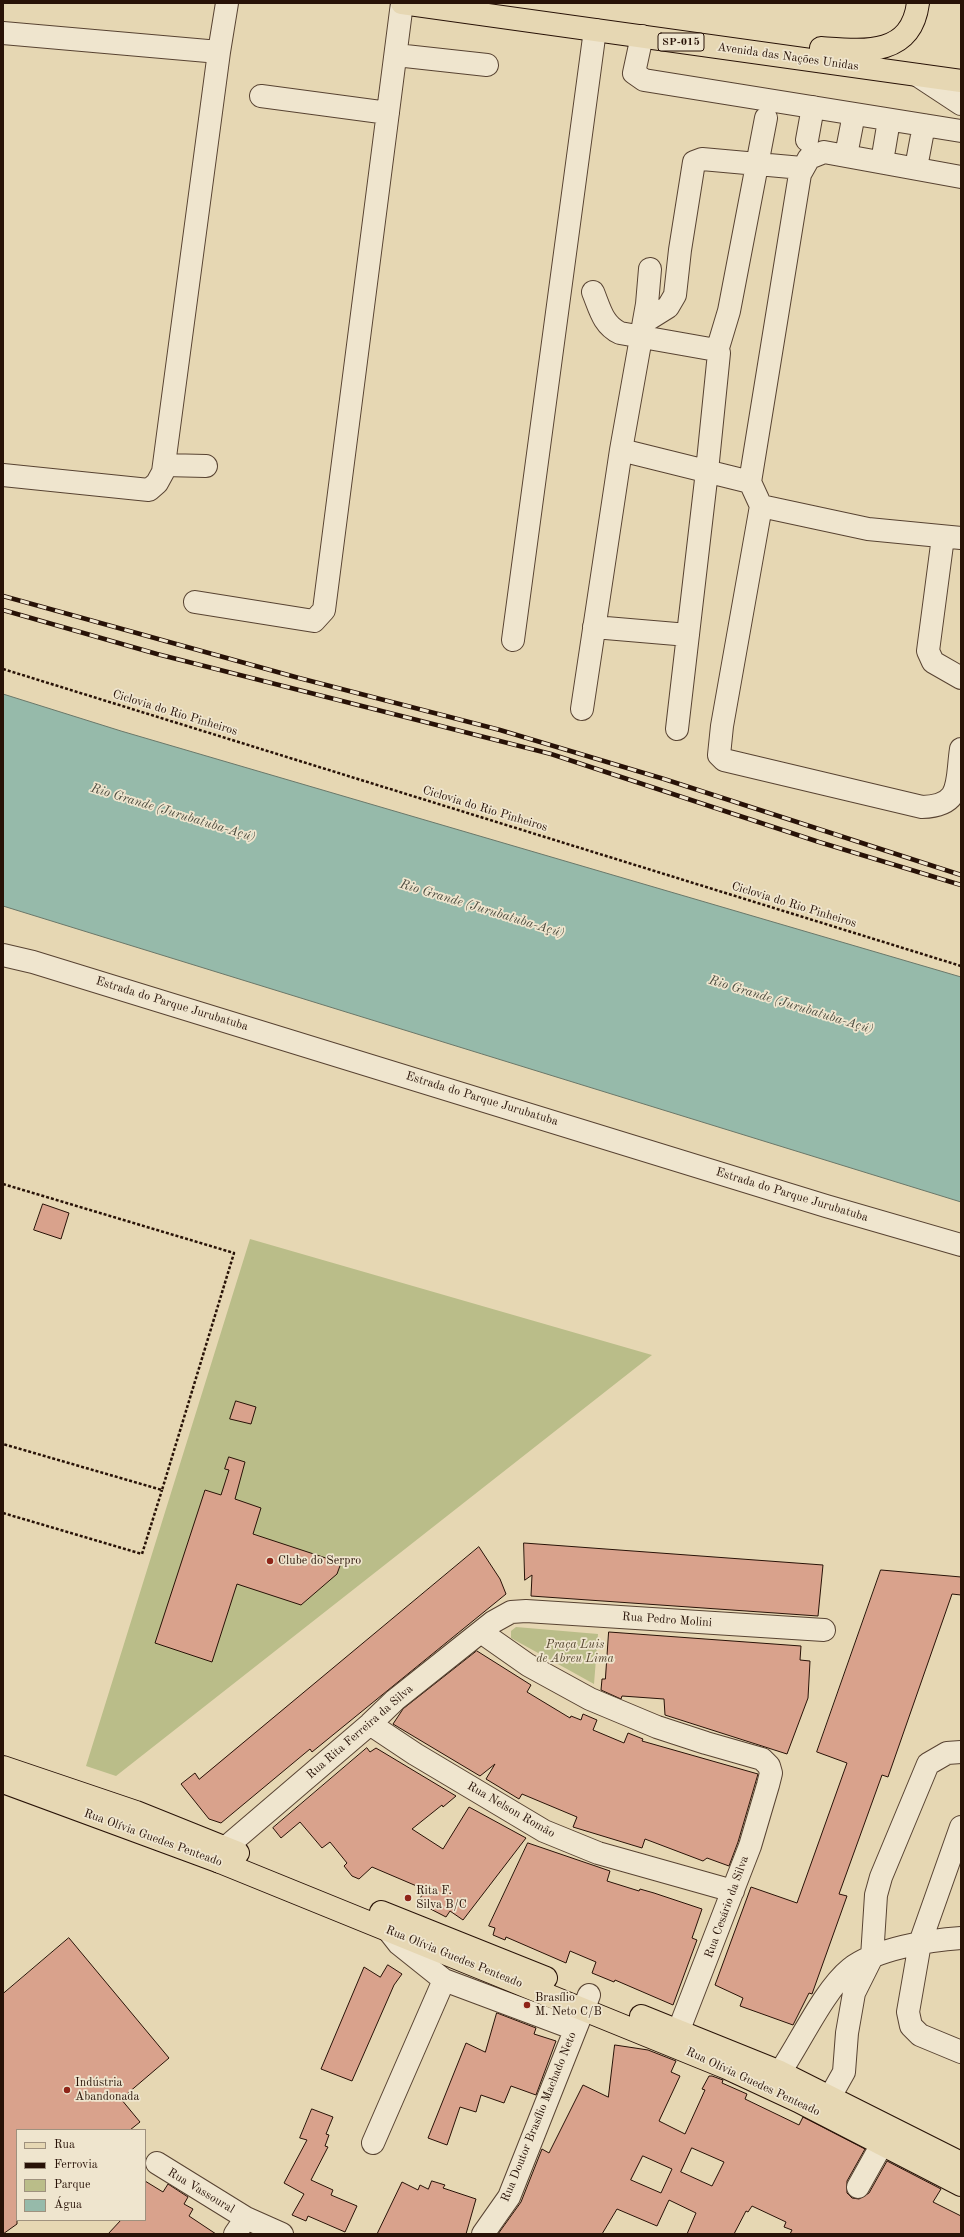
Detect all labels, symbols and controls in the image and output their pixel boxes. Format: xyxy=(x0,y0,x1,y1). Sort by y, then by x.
road number: SP-015 xyxy=(658,33,704,51)
street label: Avenida das Nações Unidas xyxy=(716,40,860,74)
street label: Ciclovia do Rio Pinheiros xyxy=(111,687,239,739)
water label: Rio Grande (Jurubatuba-Açú) xyxy=(89,781,257,845)
street label: Ciclovia do Rio Pinheiros xyxy=(421,783,549,835)
water label: Rio Grande (Jurubatuba-Açú) xyxy=(398,877,566,941)
street label: Ciclovia do Rio Pinheiros xyxy=(730,879,858,931)
water label: Rio Grande (Jurubatuba-Açú) xyxy=(707,973,875,1037)
street label: Estrada do Parque Jurubatuba xyxy=(94,974,250,1034)
street label: Estrada do Parque Jurubatuba xyxy=(404,1069,560,1129)
street label: Estrada do Parque Jurubatuba xyxy=(714,1165,870,1225)
place label: Clube do Serpro xyxy=(278,1554,361,1568)
marker: Clube do Serpro xyxy=(265,1556,275,1566)
street label: Rua Pedro Molini xyxy=(622,1610,712,1630)
park label: Praça Luis de Abreu Lima xyxy=(536,1638,614,1666)
street label: Rua Rita Ferreira da Silva xyxy=(304,1682,416,1782)
street label: Rua Nelson Romão xyxy=(464,1779,558,1841)
street label: Rua Olívia Guedes Penteado xyxy=(82,1806,224,1870)
street label: Rua Cesário da Silva xyxy=(702,1854,752,1960)
place label: Rita F. Silva B/C xyxy=(416,1884,467,1912)
marker: Rita F. Silva B/C xyxy=(403,1893,413,1903)
street label: Rua Olívia Guedes Penteado xyxy=(383,1923,525,1991)
place label: Brasílio M. Neto C/B xyxy=(535,1991,602,2019)
marker: Brasílio M. Neto C/B xyxy=(522,2000,532,2010)
street label: Rua Doutor Brasílio Machado Neto xyxy=(498,2030,580,2204)
street label: Rua Olívia Guedes Penteado xyxy=(684,2045,822,2119)
place label: Indústria Abandonada xyxy=(75,2076,140,2104)
marker: Indústria Abandonada xyxy=(62,2085,72,2095)
legend xyxy=(16,2129,146,2221)
text: Rua xyxy=(54,2139,75,2151)
text: Ferrovia xyxy=(54,2159,98,2171)
street label: Rua Vassoural xyxy=(165,2165,237,2217)
text: Parque xyxy=(54,2179,90,2191)
text: Água xyxy=(54,2199,82,2211)

